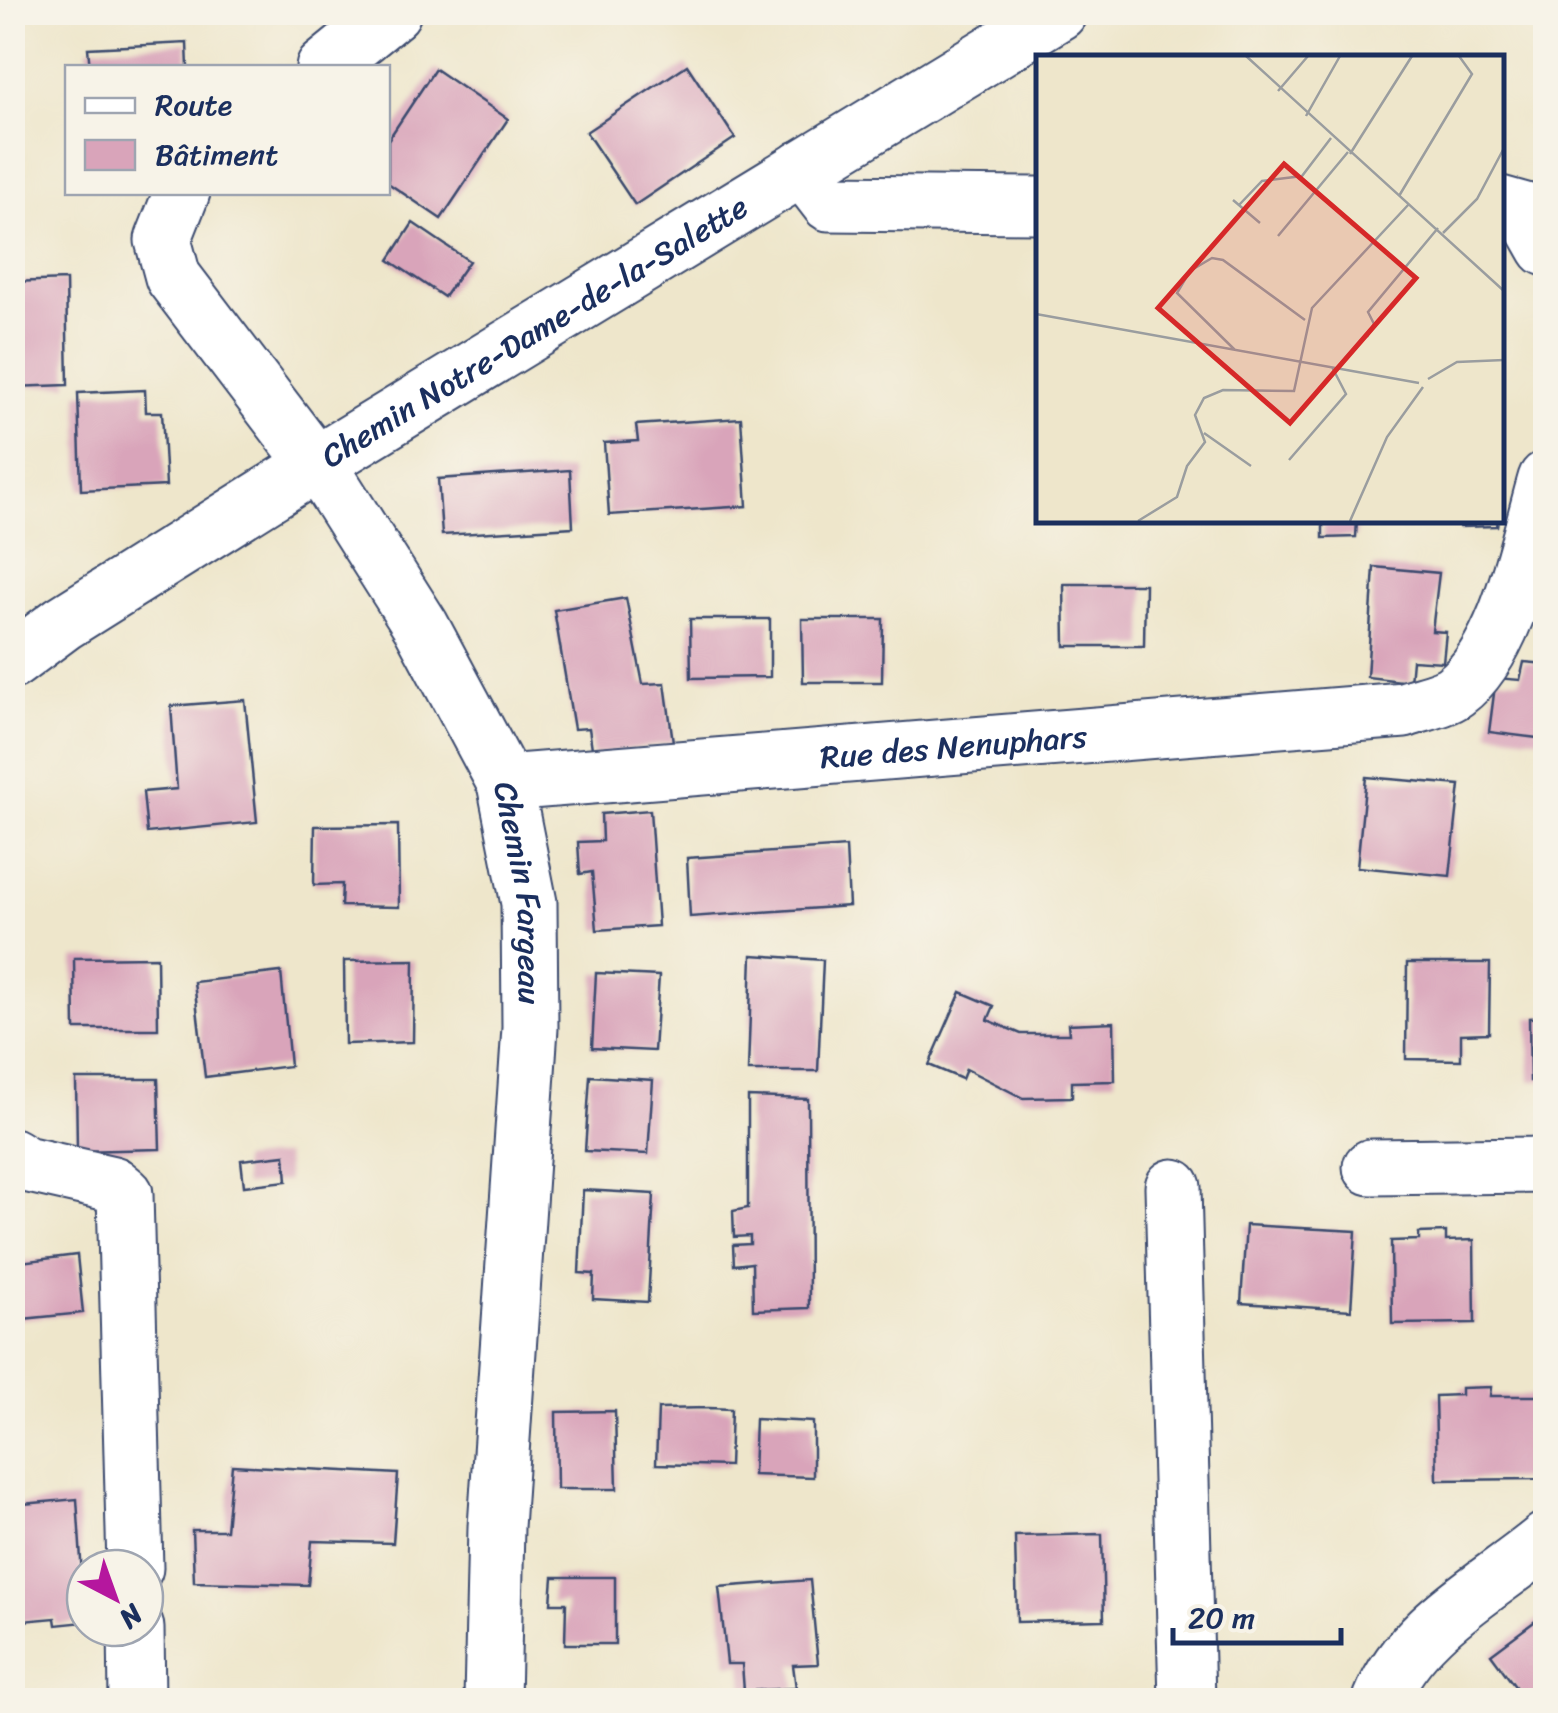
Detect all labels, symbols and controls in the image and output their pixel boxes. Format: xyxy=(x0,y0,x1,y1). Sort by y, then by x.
inset map xyxy=(1036,55,1503,522)
legend xyxy=(65,65,390,195)
text: Route xyxy=(155,78,232,132)
text: Bâtiment xyxy=(155,128,278,182)
street label: Chemin Notre-Dame-de-la-Salette xyxy=(310,179,759,483)
street label: Rue des Nenuphars xyxy=(818,707,1089,786)
street label: Chemin Fargeau xyxy=(477,776,559,1005)
north arrow xyxy=(65,1548,165,1648)
scale bar xyxy=(1173,1583,1340,1645)
text: N xyxy=(107,1591,155,1642)
text: 20 m xyxy=(1188,1591,1255,1645)

